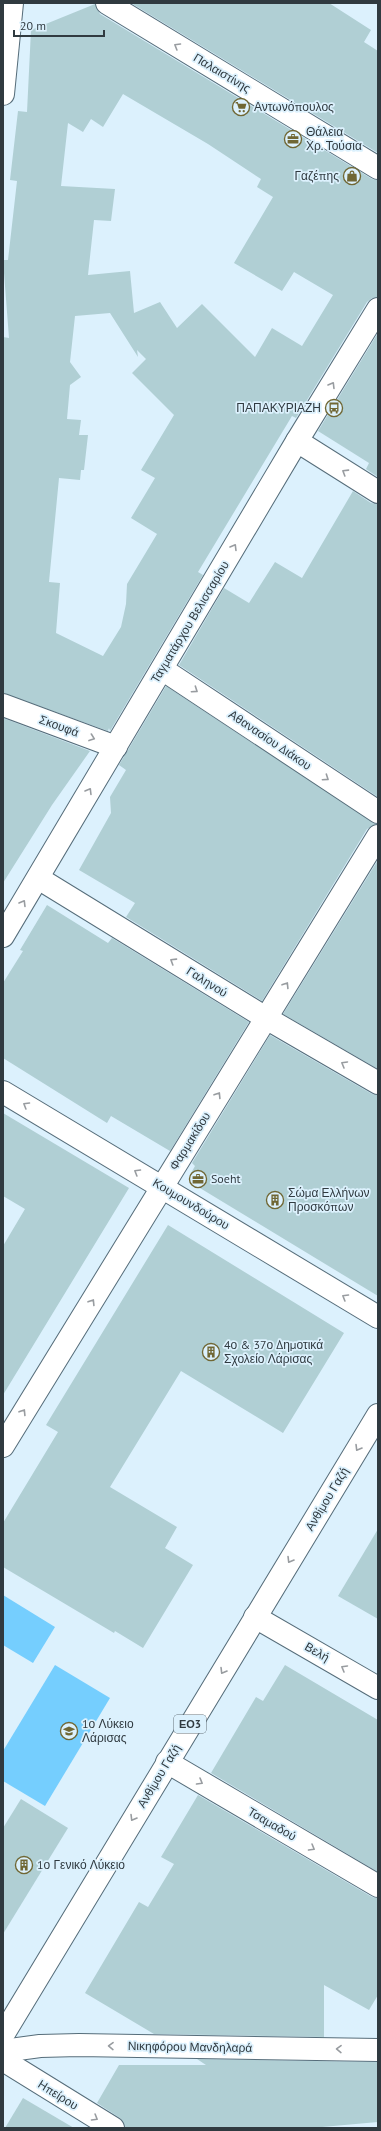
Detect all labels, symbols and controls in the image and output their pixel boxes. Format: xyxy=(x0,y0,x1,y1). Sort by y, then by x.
scale bar xyxy=(14,12,104,38)
text: 20 m xyxy=(20,18,46,33)
one-way arrow xyxy=(174,43,181,50)
street label: Παλαιστίνης xyxy=(191,50,254,96)
supermarket icon: Αντωνόπουλος xyxy=(231,97,251,117)
place label: Αντωνόπουλος xyxy=(254,99,334,114)
place label: Θάλεια Χρ. Τούσια xyxy=(306,124,362,153)
office icon: Θάλεια Χρ. Τούσια xyxy=(283,129,303,149)
shop icon: Γαζέπης xyxy=(342,166,362,186)
place label: Γαζέπης xyxy=(294,168,339,183)
one-way arrow xyxy=(328,382,335,389)
bus stop icon: ΠΑΠΑΚΥΡΙΑΖΗ xyxy=(324,398,344,418)
place label: ΠΑΠΑΚΥΡΙΑΖΗ xyxy=(236,400,321,415)
one-way arrow xyxy=(342,469,349,476)
one-way arrow xyxy=(230,544,237,551)
street label: Ταγματάρχου Βελισσαρίου xyxy=(147,558,232,686)
one-way arrow xyxy=(190,686,197,693)
street label: Αθανασίου Διάκου xyxy=(226,706,315,773)
street label: Σκουφά xyxy=(37,711,81,740)
one-way arrow xyxy=(88,733,95,742)
one-way arrow xyxy=(322,773,329,781)
one-way arrow xyxy=(85,788,92,795)
one-way arrow xyxy=(18,900,25,907)
one-way arrow xyxy=(170,958,177,965)
street label: Γαληνού xyxy=(184,963,231,1000)
one-way arrow xyxy=(282,982,289,989)
one-way arrow xyxy=(341,1061,348,1068)
one-way arrow xyxy=(214,1092,221,1099)
one-way arrow xyxy=(23,1103,30,1110)
street label: Φαρμακίδου xyxy=(166,1109,213,1172)
office icon: Soeht xyxy=(188,1169,208,1189)
one-way arrow xyxy=(134,1170,141,1177)
place label: Soeht xyxy=(211,1171,241,1186)
street label: Κουμουνδούρου xyxy=(150,1175,232,1232)
place label: Σώμα Ελλήνων Προσκόπων xyxy=(288,1185,370,1214)
building icon: Σώμα Ελλήνων Προσκόπων xyxy=(265,1190,285,1210)
one-way arrow xyxy=(342,1295,349,1302)
one-way arrow xyxy=(87,1299,94,1306)
place label: 4ο & 37ο Δημοτικά Σχολείο Λάρισας xyxy=(224,1337,323,1366)
building icon: 4ο & 37ο Δημοτικά Σχολείο Λάρισας xyxy=(201,1342,221,1362)
one-way arrow xyxy=(19,1409,26,1416)
one-way arrow xyxy=(355,1444,362,1451)
street label: Ανθίμου Γαζή xyxy=(302,1464,351,1533)
one-way arrow xyxy=(288,1556,295,1563)
street label: Βελή xyxy=(302,1639,332,1665)
one-way arrow xyxy=(341,1666,348,1673)
one-way arrow xyxy=(220,1667,227,1674)
road number: ΕΟ3 xyxy=(174,1715,206,1733)
place label: 1ο Λύκειο Λάρισας xyxy=(82,1716,134,1745)
school or university icon: 1ο Λύκειο Λάρισας xyxy=(59,1721,79,1741)
street label: Ανθίμου Γαζή xyxy=(134,1741,183,1810)
one-way arrow xyxy=(196,1777,203,1785)
street label: Τσαμαδού xyxy=(245,1804,299,1844)
one-way arrow xyxy=(131,1814,138,1821)
one-way arrow xyxy=(308,1843,315,1850)
building icon: 1ο Γενικό Λύκειο xyxy=(14,1855,34,1875)
place label: 1ο Γενικό Λύκειο xyxy=(37,1857,125,1872)
street label: Νικηφόρου Μανδηλαρά xyxy=(128,2038,252,2055)
one-way arrow xyxy=(108,2042,114,2050)
one-way arrow xyxy=(336,2045,342,2054)
street label: Ηπείρου xyxy=(35,2076,81,2113)
one-way arrow xyxy=(91,2113,98,2120)

